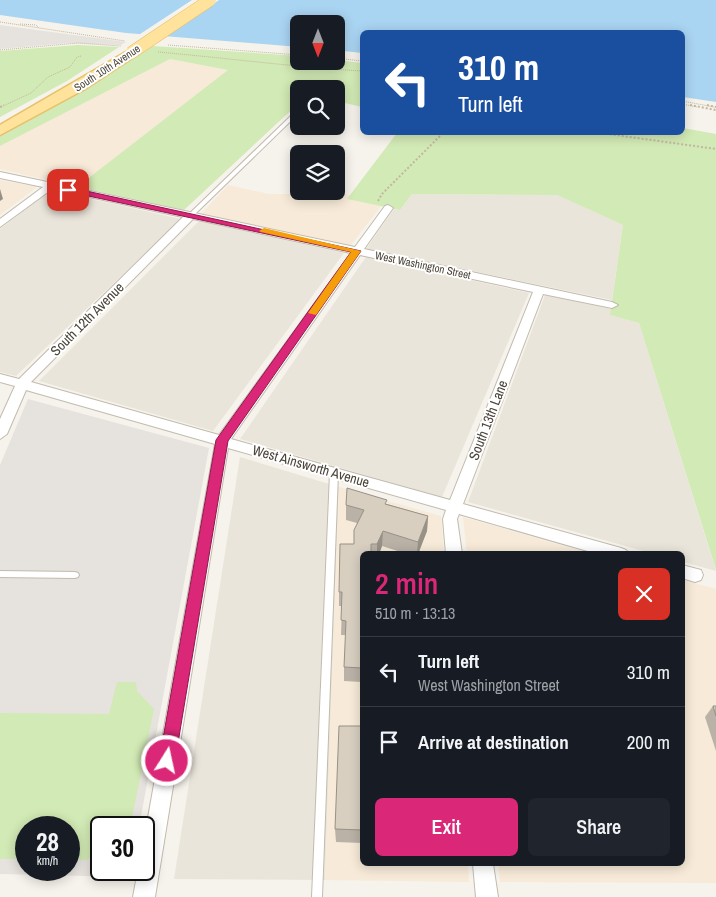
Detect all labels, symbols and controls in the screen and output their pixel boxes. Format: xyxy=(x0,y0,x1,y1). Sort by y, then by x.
north arrow xyxy=(290,15,345,70)
map controls xyxy=(290,15,345,200)
street label: South 10th Avenue xyxy=(71,41,143,95)
text: 310 m xyxy=(458,44,539,91)
icon: left xyxy=(375,50,440,115)
button: search xyxy=(290,80,345,135)
text: Turn left xyxy=(458,89,523,119)
button: layers xyxy=(290,145,345,200)
pin xyxy=(47,169,89,211)
icon: arrive xyxy=(54,176,82,204)
street label: West Washington Street xyxy=(374,248,473,282)
street label: South 12th Avenue xyxy=(46,278,128,360)
street label: South 13th Lane xyxy=(464,377,512,463)
street label: West Ainsworth Avenue xyxy=(250,441,372,491)
text: 2 min xyxy=(375,563,438,603)
button: close xyxy=(618,568,670,620)
text: 510 m · 13:13 xyxy=(375,602,455,624)
text: Turn left xyxy=(418,648,479,674)
icon: left xyxy=(375,658,403,686)
text: 310 m xyxy=(627,659,670,685)
text: West Washington Street xyxy=(418,674,560,696)
icon: arrive xyxy=(375,728,403,756)
text: Arrive at destination xyxy=(418,729,569,755)
text: 200 m xyxy=(627,729,670,755)
position arrow xyxy=(140,734,192,786)
button: Exit xyxy=(375,798,518,856)
button: Share xyxy=(528,798,670,856)
speed limit sign: 30 xyxy=(90,816,155,881)
text: 28 xyxy=(36,825,59,859)
text: km/h xyxy=(37,853,58,869)

